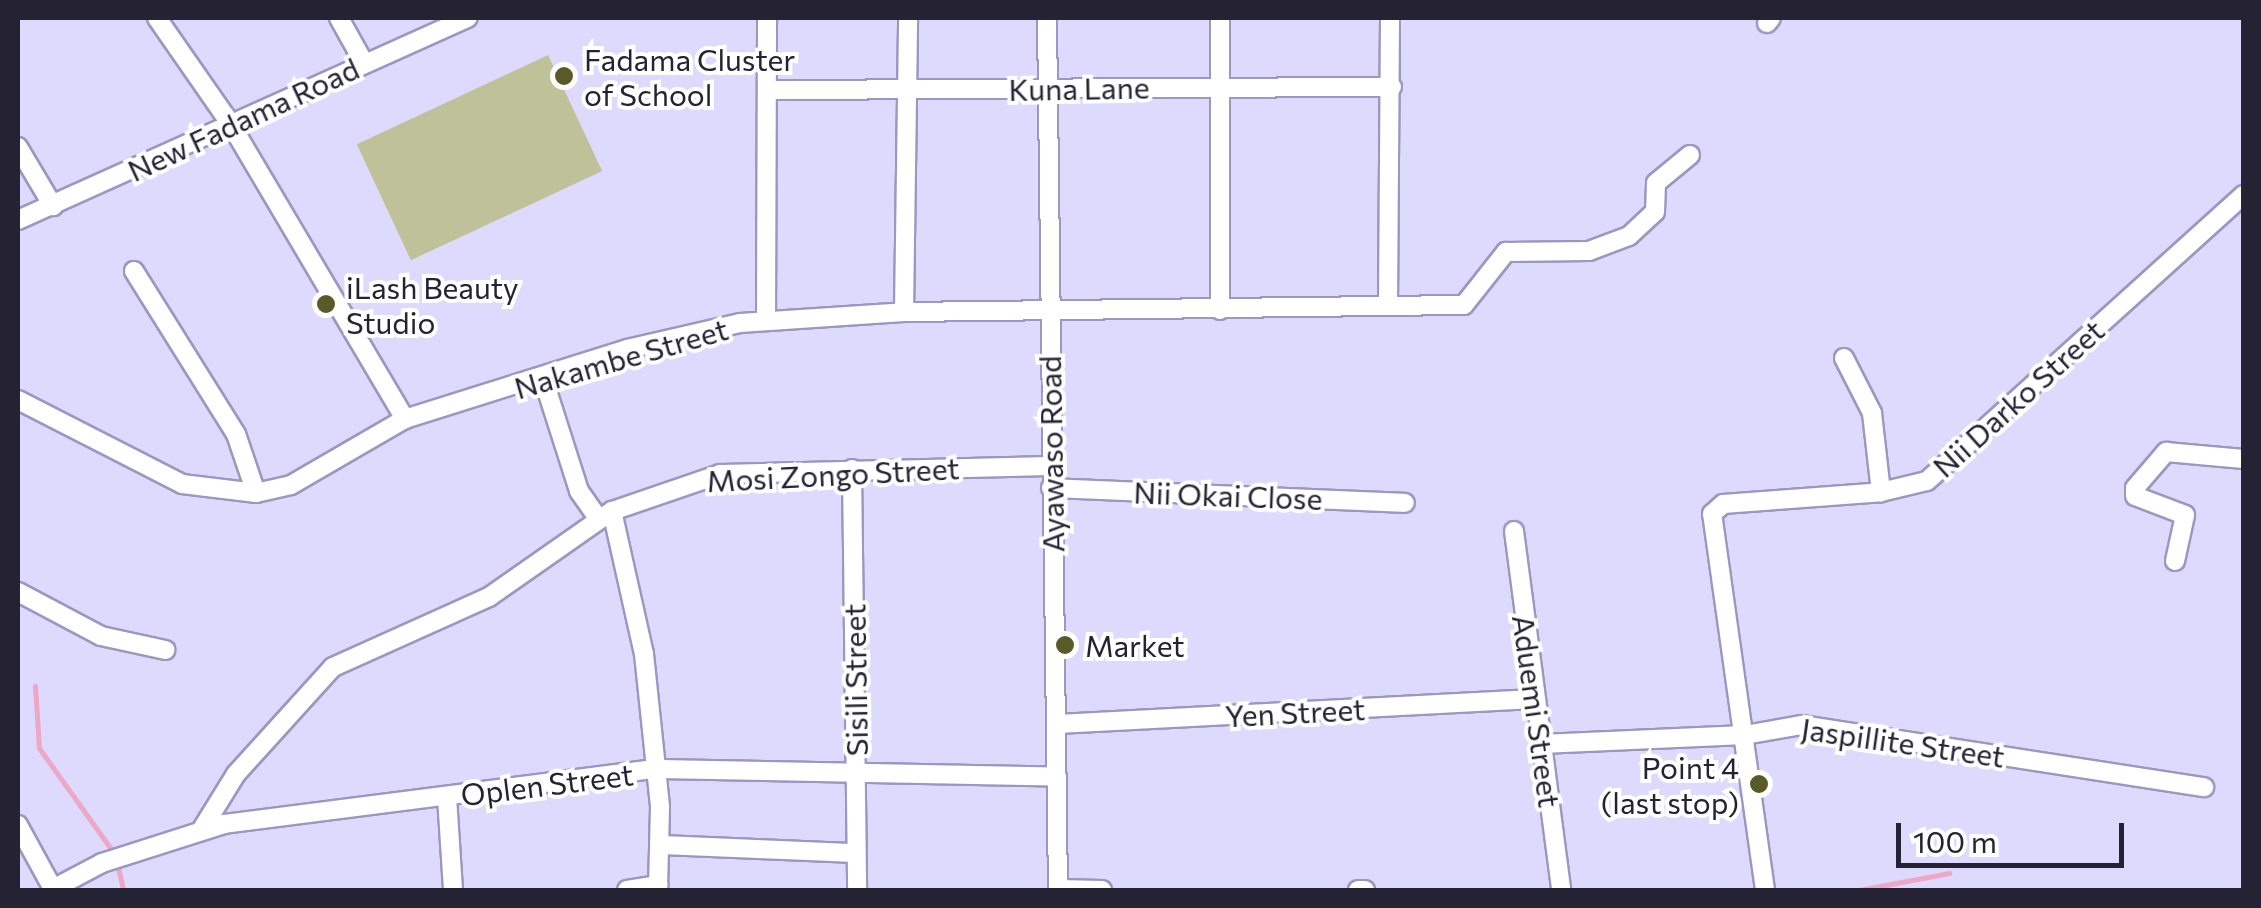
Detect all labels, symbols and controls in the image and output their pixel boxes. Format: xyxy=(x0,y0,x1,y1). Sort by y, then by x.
place label: Fadama Cluster of School xyxy=(584,41,795,112)
street label: New Fadama Road xyxy=(122,50,364,188)
marker: Fadama Cluster of School xyxy=(553,65,575,87)
street label: Kuna Lane xyxy=(1008,69,1150,107)
place label: iLash Beauty Studio xyxy=(346,269,519,340)
marker: iLash Beauty Studio xyxy=(315,293,337,315)
street label: Nakambe Street xyxy=(510,310,732,406)
street label: Nii Darko Street xyxy=(1925,312,2111,484)
street label: Ayawaso Road xyxy=(1031,355,1071,553)
street label: Mosi Zongo Street xyxy=(706,449,960,499)
street label: Nii Okai Close xyxy=(1133,474,1323,516)
street label: Sisili Street xyxy=(836,603,874,757)
street label: Aduemi Street xyxy=(1506,612,1568,810)
place label: Market xyxy=(1085,627,1185,663)
marker: Market xyxy=(1054,634,1076,656)
street label: Yen Street xyxy=(1224,690,1366,734)
street label: Jaspillite Street xyxy=(1799,710,2007,774)
place label: Point 4 (last stop) xyxy=(1601,749,1739,820)
street label: Oplen Street xyxy=(459,756,635,812)
marker: Point 4 (last stop) xyxy=(1748,773,1770,795)
scale bar xyxy=(1901,803,2128,865)
text: 100 m xyxy=(1913,822,1997,859)

